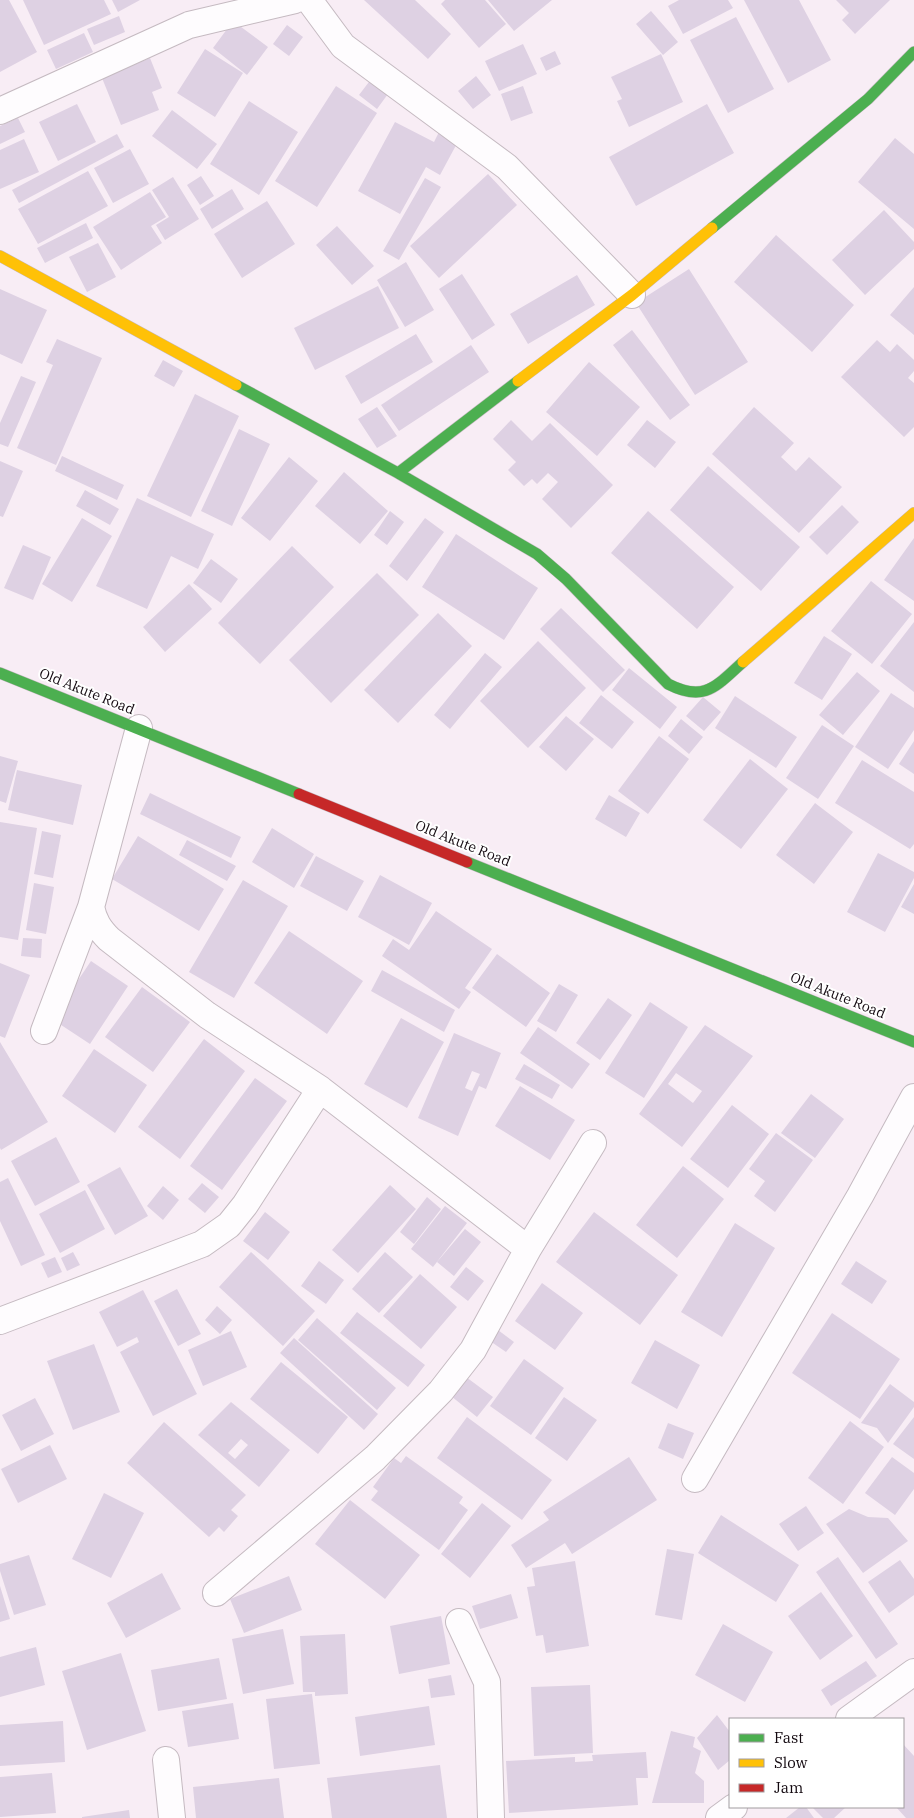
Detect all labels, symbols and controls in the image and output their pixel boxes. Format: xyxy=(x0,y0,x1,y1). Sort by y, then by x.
street label: Old Akute Road xyxy=(37,664,138,718)
street label: Old Akute Road xyxy=(413,816,514,870)
street label: Old Akute Road xyxy=(788,968,889,1022)
legend xyxy=(729,1718,904,1808)
text: Fast xyxy=(774,1728,804,1747)
text: Slow xyxy=(774,1753,808,1772)
text: Jam xyxy=(774,1778,803,1797)

